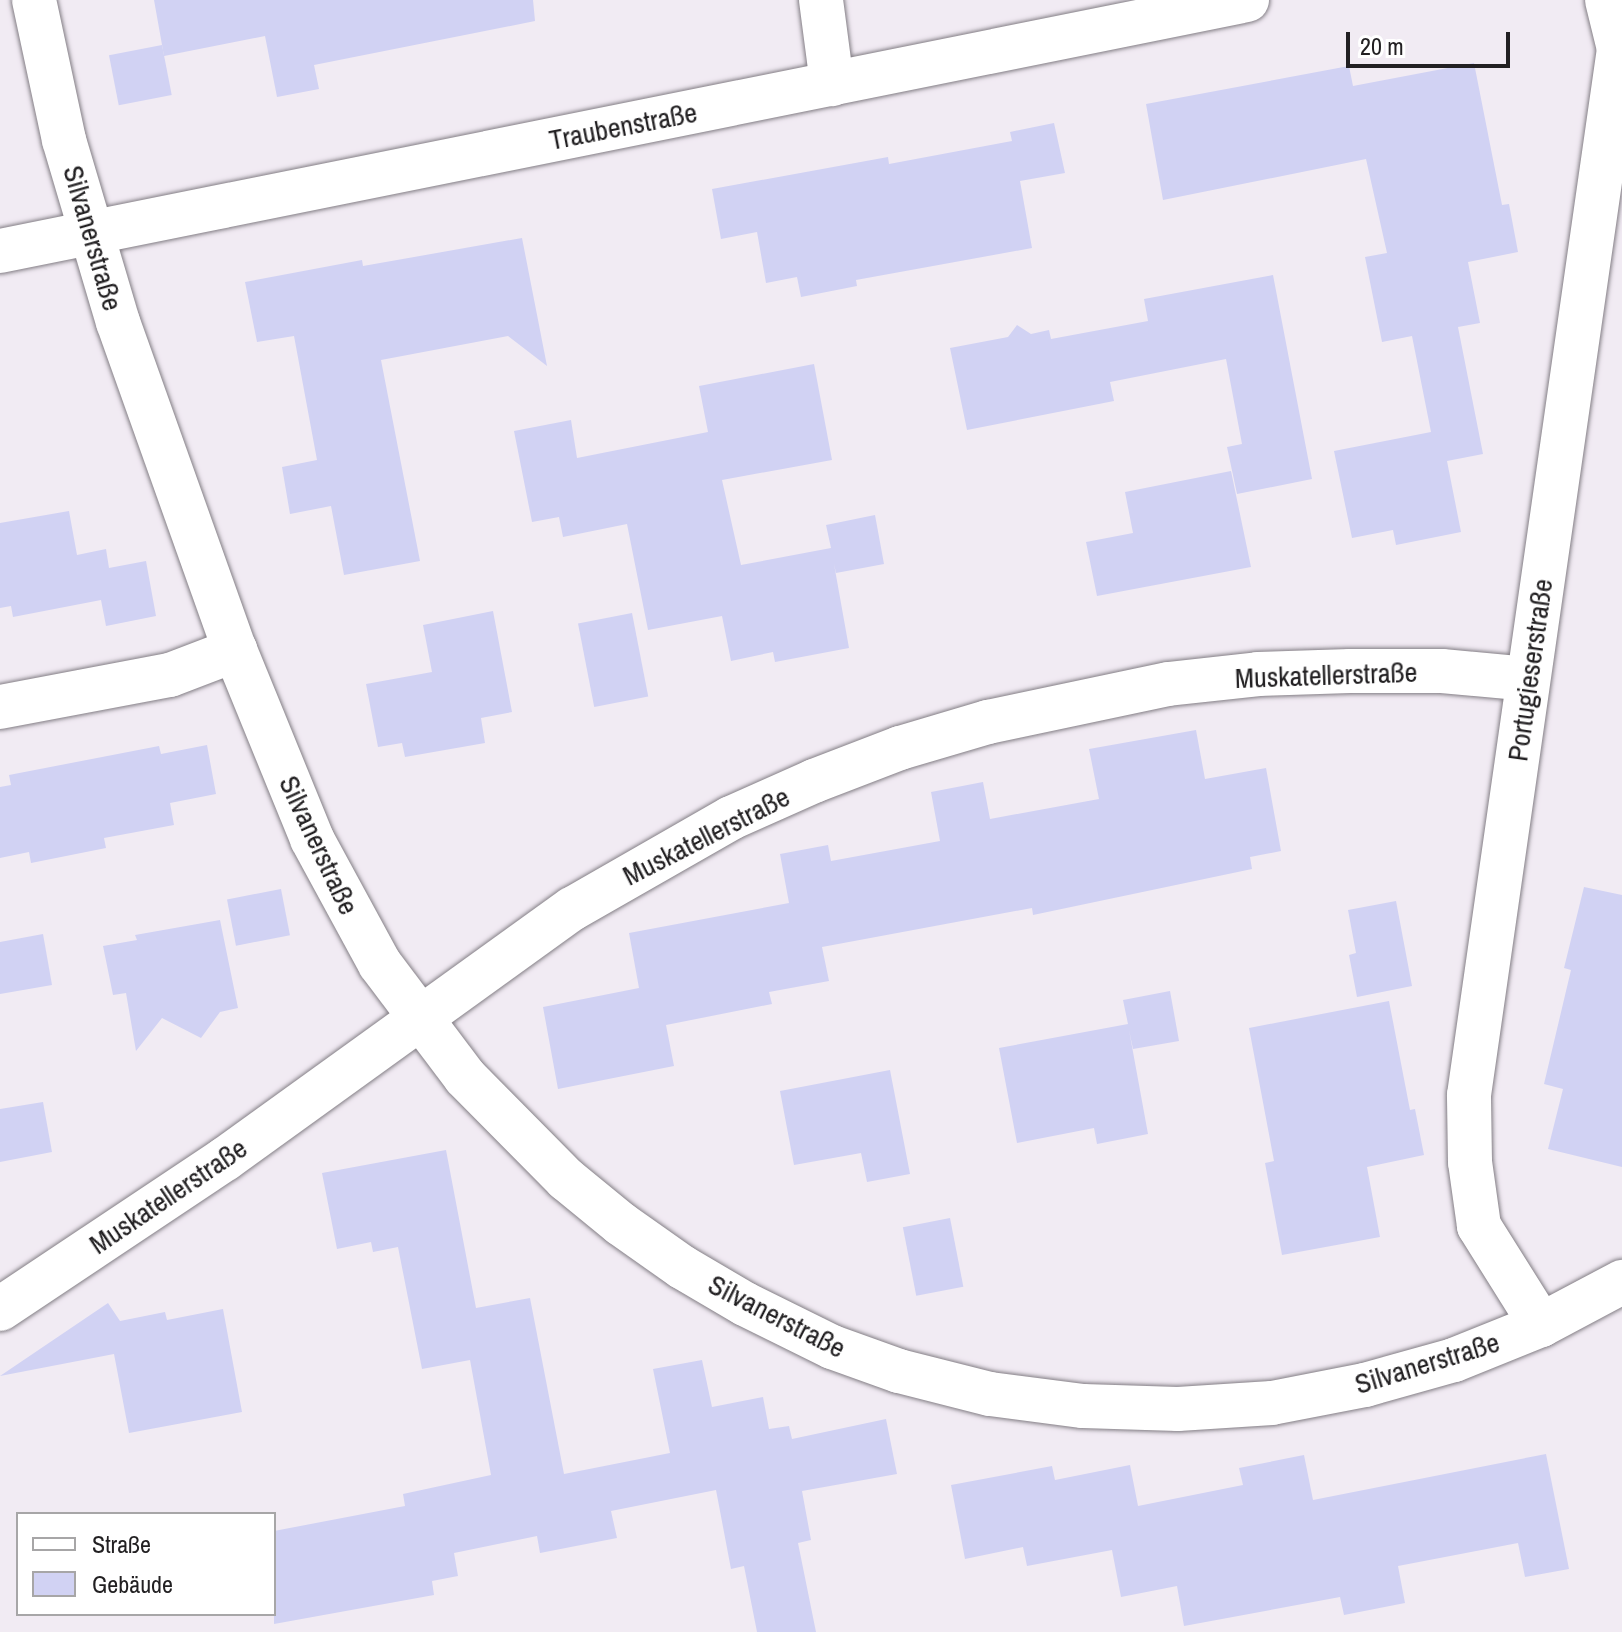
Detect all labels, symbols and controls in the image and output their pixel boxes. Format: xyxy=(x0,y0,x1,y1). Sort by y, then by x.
scale bar xyxy=(1350,16,1514,66)
text: 20 m xyxy=(1360,30,1404,62)
street label: Traubenstraße xyxy=(546,95,700,157)
street label: Silvanerstraße xyxy=(56,162,130,314)
street label: Portugieserstraße xyxy=(1501,577,1559,763)
street label: Muskatellerstraße xyxy=(1234,655,1418,695)
street label: Silvanerstraße xyxy=(272,770,366,920)
street label: Muskatellerstraße xyxy=(617,780,795,892)
street label: Muskatellerstraße xyxy=(83,1131,253,1261)
street label: Silvanerstraße xyxy=(703,1267,851,1365)
street label: Silvanerstraße xyxy=(1351,1325,1503,1401)
legend xyxy=(16,1512,276,1616)
text: Straße xyxy=(92,1528,151,1560)
text: Gebäude xyxy=(92,1568,173,1600)

